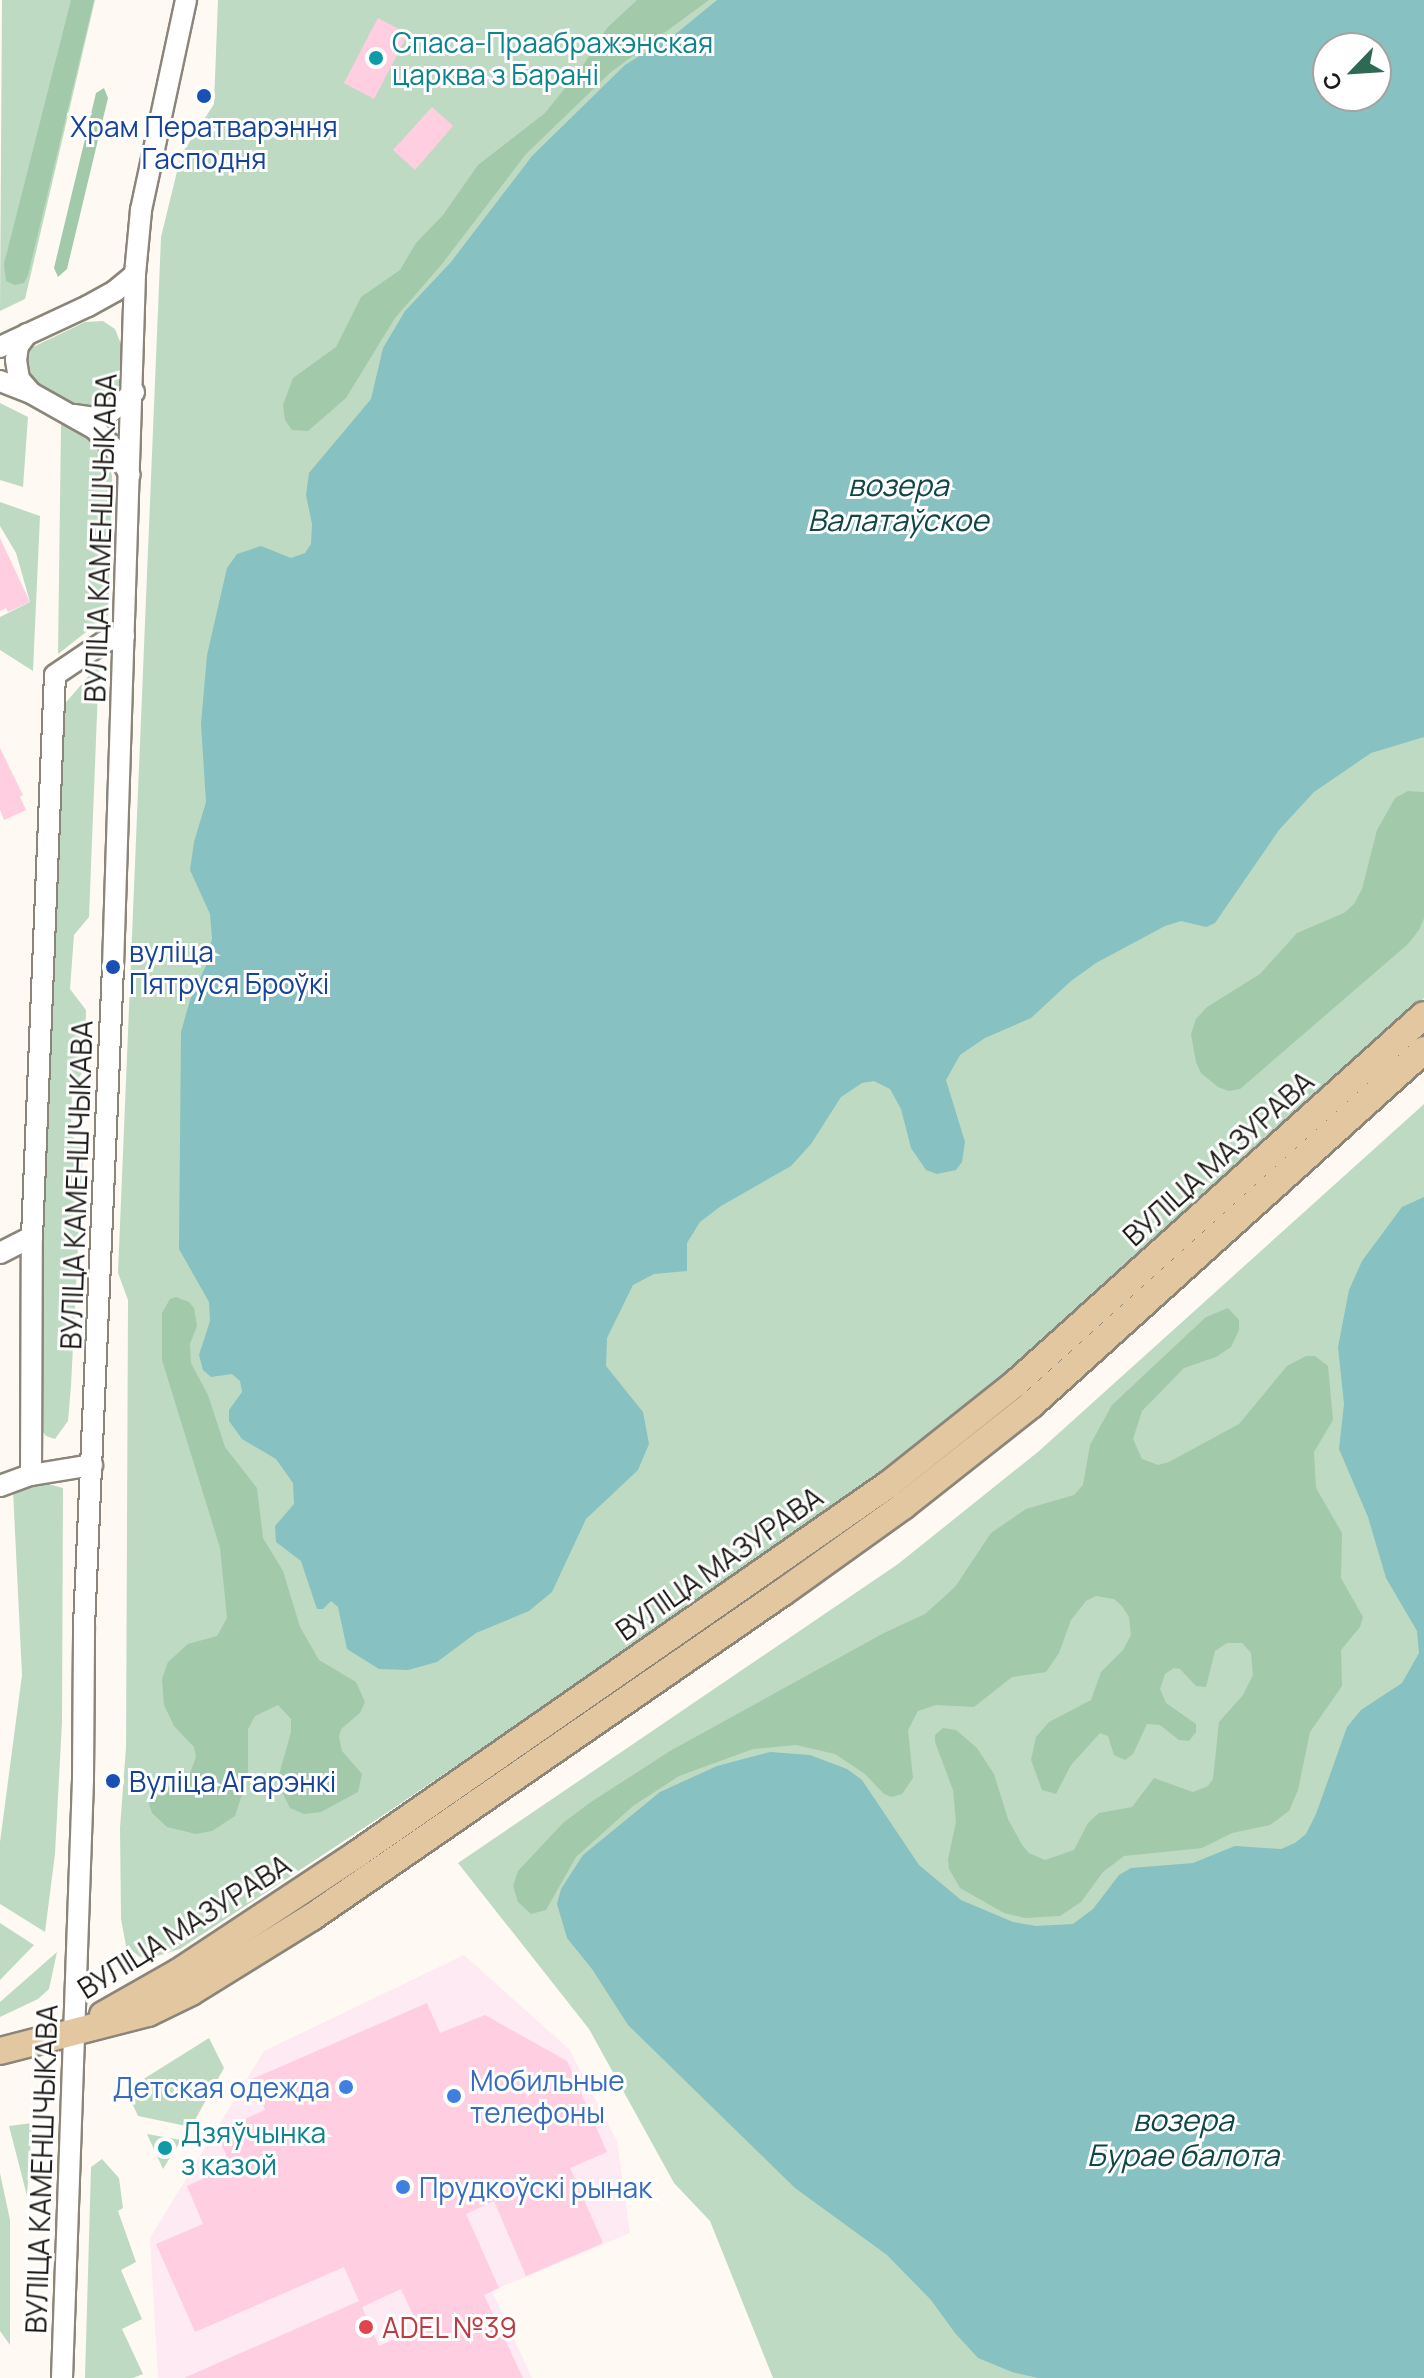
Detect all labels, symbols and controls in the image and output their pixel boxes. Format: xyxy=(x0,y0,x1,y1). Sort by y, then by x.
place label: Спаса-Праабражэнская царква з Барані xyxy=(392,25,713,91)
north arrow xyxy=(1312,32,1392,112)
marker: Спаса-Праабражэнская царква з Барані xyxy=(367,49,385,67)
text: С xyxy=(1315,68,1349,95)
marker: Храм Ператварэння Гасподня xyxy=(195,87,213,105)
place label: Храм Ператварэння Гасподня xyxy=(70,109,338,175)
street label: ВУЛІЦА КАМЕНШЧЫКАВА xyxy=(77,373,123,703)
water label: возера Валатаўское xyxy=(807,467,989,538)
place label: вуліца Пятруся Броўкі xyxy=(129,934,329,1000)
marker: вуліца Пятруся Броўкі xyxy=(104,958,122,976)
street label: ВУЛІЦА КАМЕНШЧЫКАВА xyxy=(53,1020,99,1350)
street label: ВУЛІЦА МАЗУРАВА xyxy=(1116,1064,1320,1252)
street label: ВУЛІЦА МАЗУРАВА xyxy=(609,1479,829,1647)
place label: Вуліца Агарэнкі xyxy=(129,1764,336,1798)
marker: Вуліца Агарэнкі xyxy=(104,1772,122,1790)
street label: ВУЛІЦА МАЗУРАВА xyxy=(71,1847,297,2005)
street label: ВУЛІЦА КАМЕНШЧЫКАВА xyxy=(18,2004,64,2334)
place label: Мобильные телефоны xyxy=(470,2063,625,2129)
place label: Детская одежда xyxy=(113,2070,330,2104)
marker: Детская одежда xyxy=(337,2078,355,2096)
marker: Мобильные телефоны xyxy=(445,2087,463,2105)
water label: возера Бурае балота xyxy=(1087,2102,1279,2172)
place label: Дзяўчынка з казой xyxy=(181,2115,326,2181)
marker: Дзяўчынка з казой xyxy=(156,2139,174,2157)
place label: Прудкоўскі рынак xyxy=(419,2170,652,2204)
marker: Прудкоўскі рынак xyxy=(394,2178,412,2196)
place label: ADEL №39 xyxy=(382,2310,518,2344)
marker: ADEL №39 xyxy=(357,2318,375,2336)

